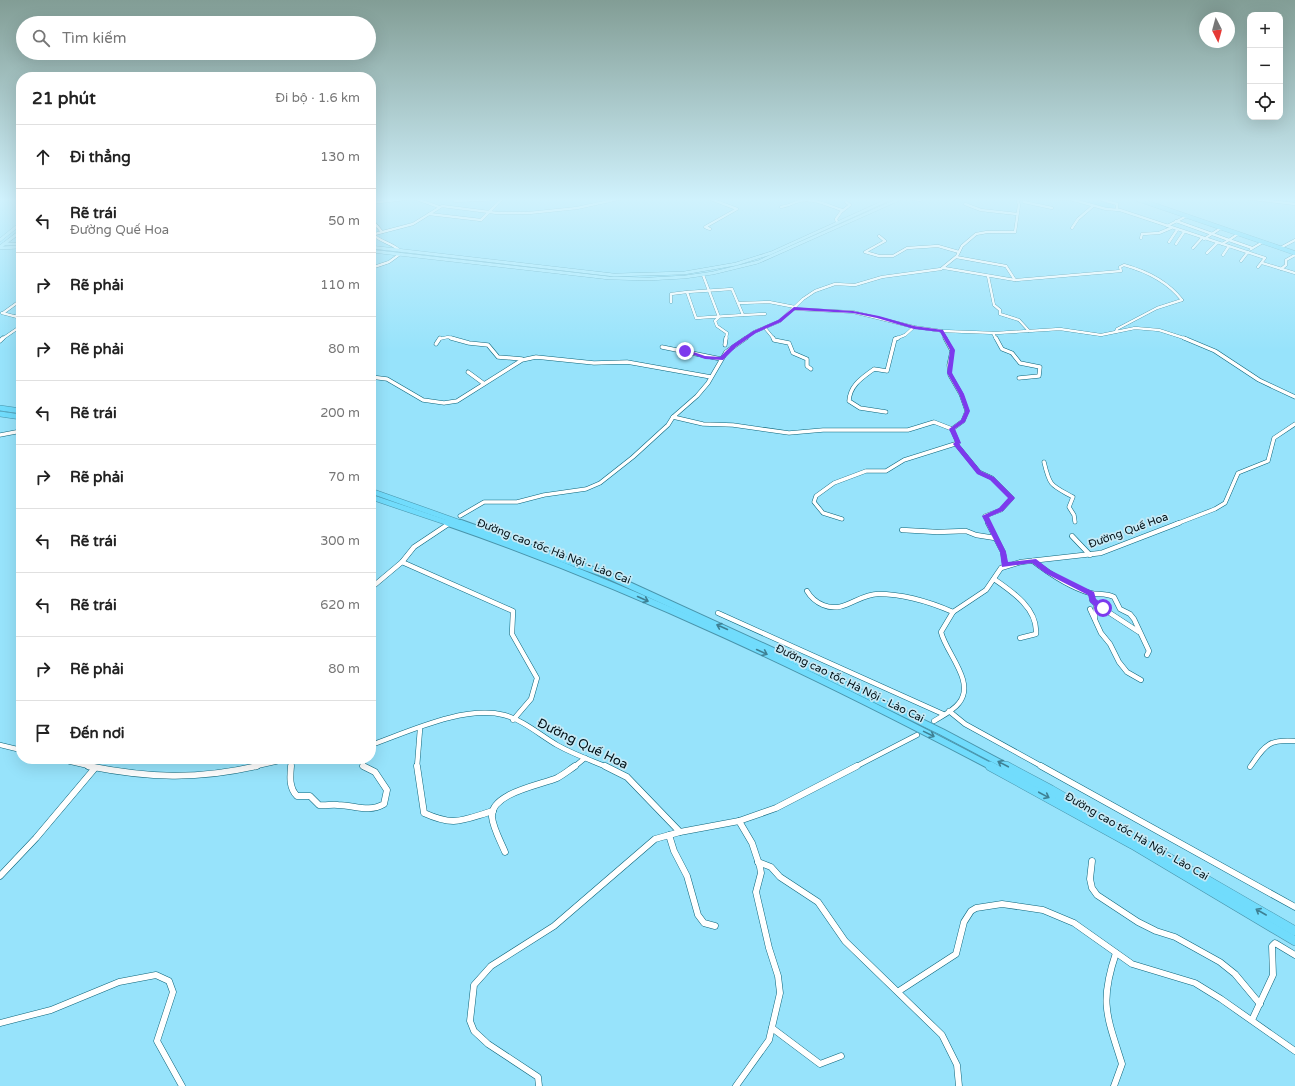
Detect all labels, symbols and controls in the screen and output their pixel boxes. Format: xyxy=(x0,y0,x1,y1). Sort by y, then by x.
north arrow xyxy=(1199,12,1235,48)
map controls xyxy=(1247,12,1283,120)
button: + xyxy=(1247,12,1283,48)
search box xyxy=(16,16,376,60)
icon: search xyxy=(30,27,52,49)
text: Tìm kiếm xyxy=(62,29,127,47)
button: − xyxy=(1247,48,1283,84)
button: locate xyxy=(1247,84,1283,120)
text: 21 phút xyxy=(32,88,96,109)
text: Đi bộ · 1.6 km xyxy=(275,90,360,106)
icon: ahead xyxy=(32,146,54,168)
text: Đi thẳng xyxy=(70,148,131,166)
text: 130 m xyxy=(320,149,360,165)
text: Rẽ trái xyxy=(70,204,117,222)
icon: left xyxy=(32,210,54,232)
text: 50 m xyxy=(328,213,360,229)
text: Đường Quế Hoa xyxy=(70,222,169,238)
icon: right xyxy=(32,274,54,296)
text: Rẽ phải xyxy=(70,276,124,294)
text: 110 m xyxy=(320,277,360,293)
icon: right xyxy=(32,338,54,360)
text: Rẽ phải xyxy=(70,340,124,358)
text: 80 m xyxy=(328,341,360,357)
route end xyxy=(676,342,694,360)
icon: left xyxy=(32,402,54,424)
text: Rẽ trái xyxy=(70,404,117,422)
text: 200 m xyxy=(320,405,360,421)
icon: right xyxy=(32,466,54,488)
text: Rẽ phải xyxy=(70,468,124,486)
text: 70 m xyxy=(328,469,360,485)
street label: Đường Quế Hoa xyxy=(1087,510,1170,551)
street label: Đường cao tốc Hà Nội - Lào Cai xyxy=(475,516,633,587)
icon: left xyxy=(32,530,54,552)
text: Rẽ trái xyxy=(70,532,117,550)
text: 300 m xyxy=(320,533,360,549)
icon: left xyxy=(32,594,54,616)
text: Rẽ trái xyxy=(70,596,117,614)
one-way arrow xyxy=(637,596,649,603)
text: 620 m xyxy=(320,597,360,613)
route start xyxy=(1094,599,1112,617)
one-way arrow xyxy=(717,623,729,630)
street label: Đường cao tốc Hà Nội - Lào Cai xyxy=(773,642,926,725)
one-way arrow xyxy=(756,649,768,656)
icon: right xyxy=(32,658,54,680)
text: Rẽ phải xyxy=(70,660,124,678)
text: 80 m xyxy=(328,661,360,677)
street label: Đường Quế Hoa xyxy=(535,715,631,773)
icon: arrive xyxy=(32,722,54,744)
text: Đến nơi xyxy=(70,724,125,742)
one-way arrow xyxy=(923,731,935,738)
one-way arrow xyxy=(997,760,1009,767)
street label: Đường cao tốc Hà Nội - Lào Cai xyxy=(1063,790,1211,883)
one-way arrow xyxy=(1038,792,1050,799)
one-way arrow xyxy=(1255,908,1267,915)

